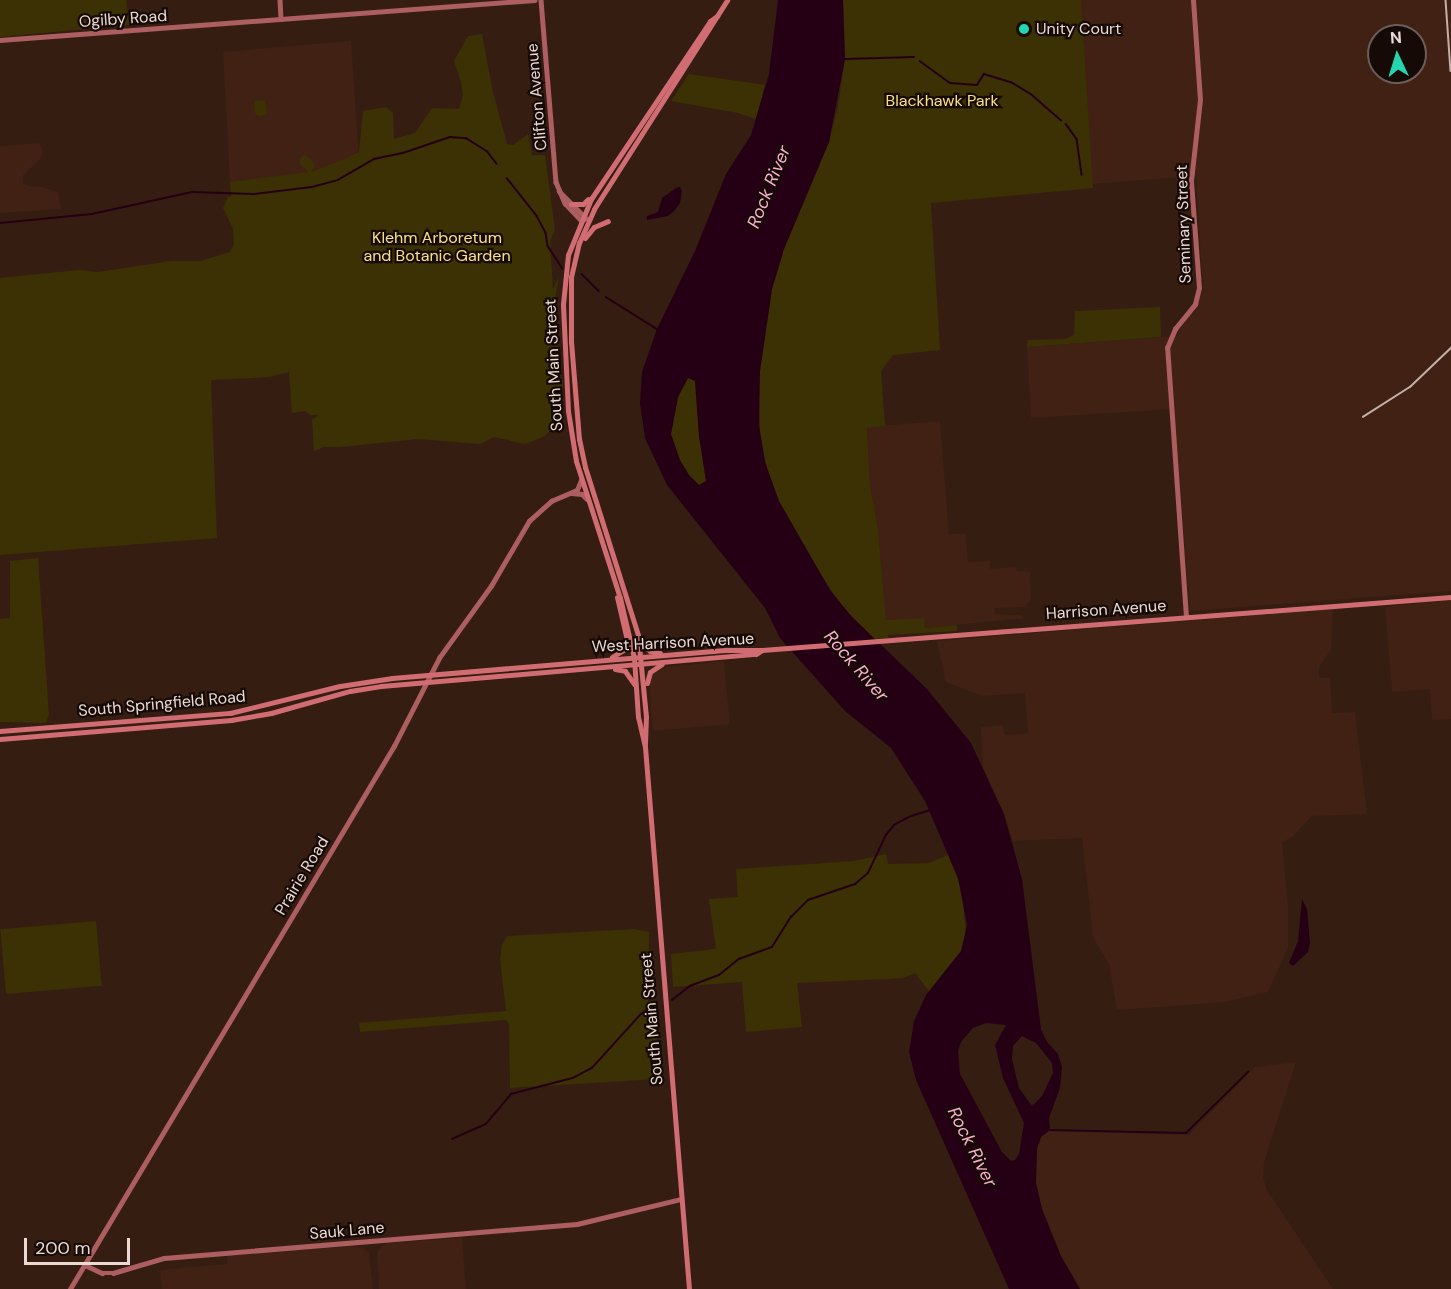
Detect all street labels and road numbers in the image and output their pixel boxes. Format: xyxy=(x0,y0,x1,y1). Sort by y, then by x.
street label: Ogilby Road xyxy=(78,6,168,32)
street label: Clifton Avenue xyxy=(523,43,551,151)
street label: Seminary Street xyxy=(1172,164,1196,284)
street label: South Main Street xyxy=(541,298,567,432)
street label: Harrison Avenue xyxy=(1045,596,1167,624)
street label: West Harrison Avenue xyxy=(591,629,755,657)
street label: South Springfield Road xyxy=(77,687,247,721)
street label: Prairie Road xyxy=(271,833,333,919)
street label: South Main Street xyxy=(637,952,667,1086)
street label: Sauk Lane xyxy=(309,1218,385,1244)

